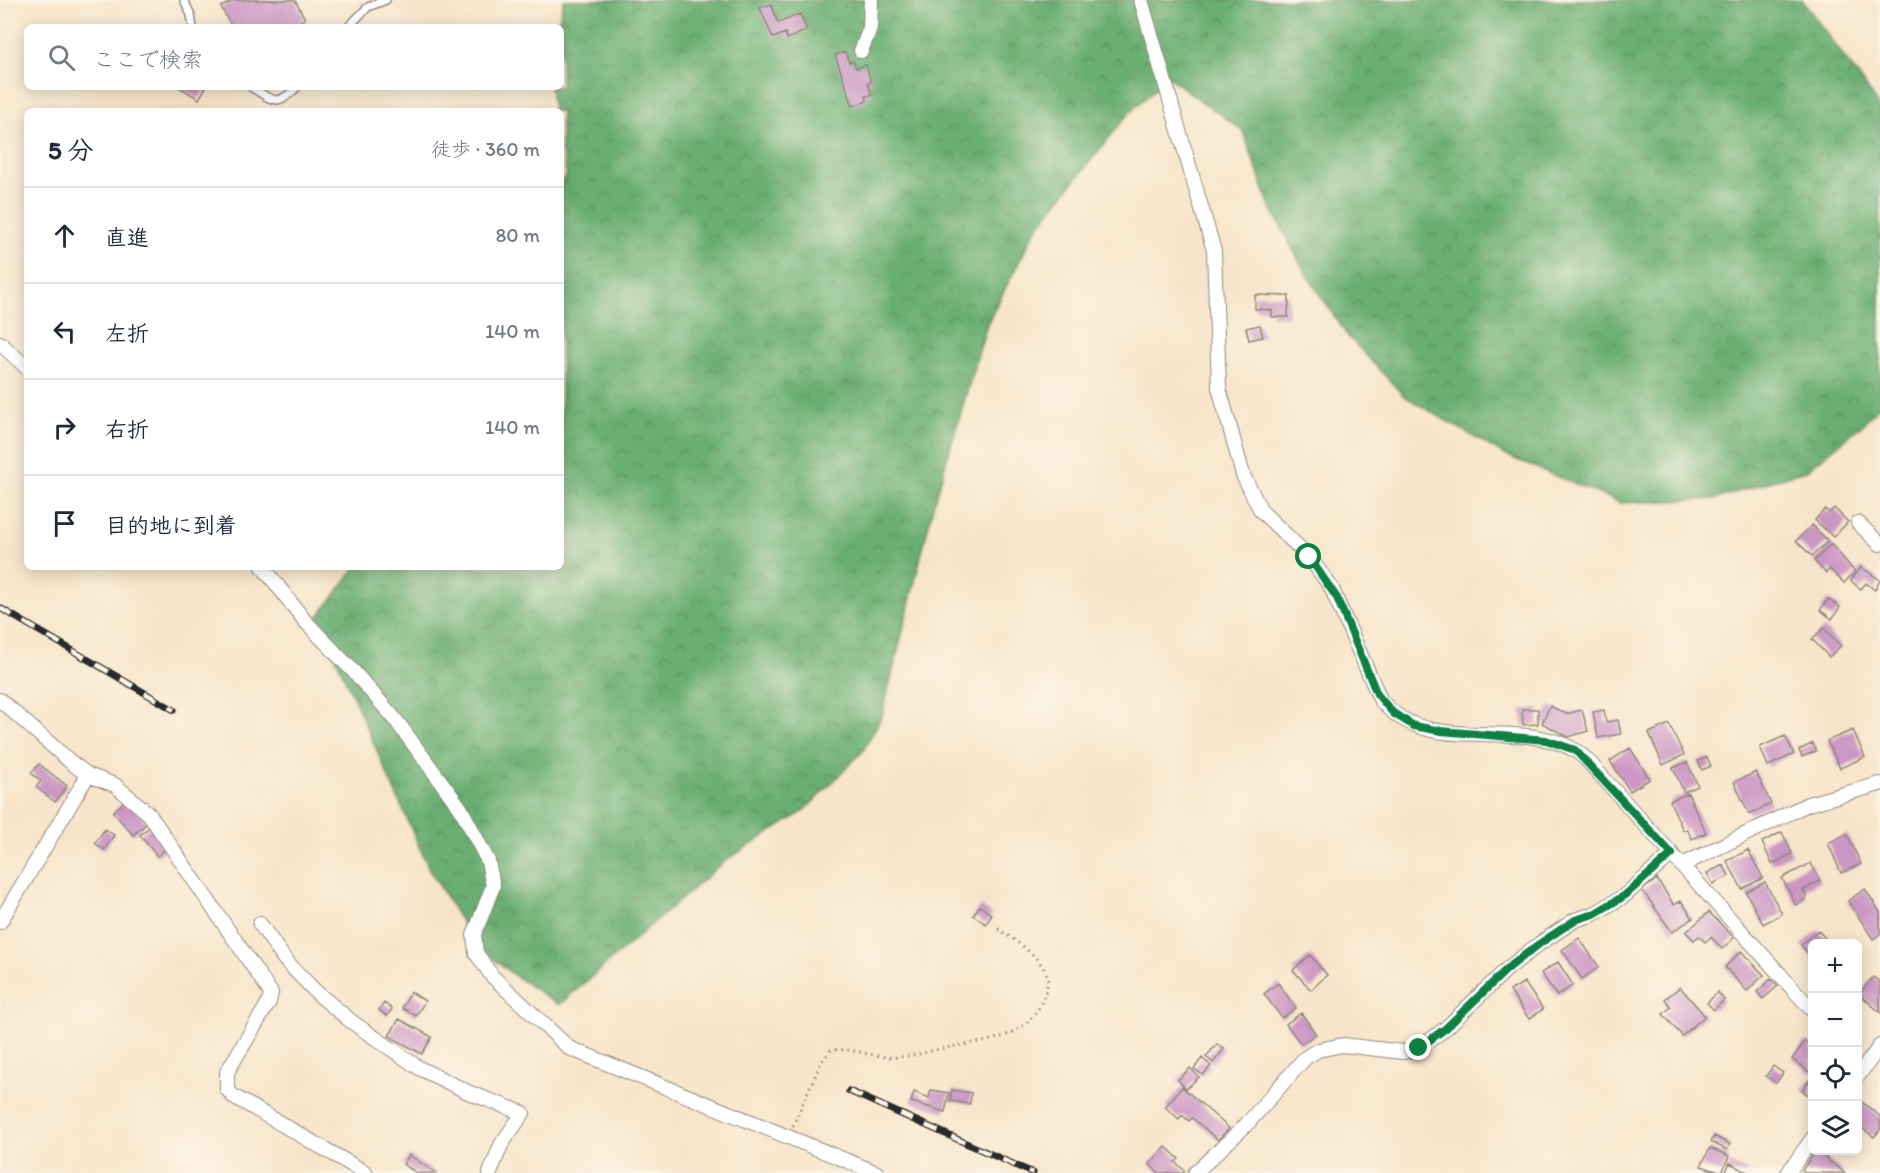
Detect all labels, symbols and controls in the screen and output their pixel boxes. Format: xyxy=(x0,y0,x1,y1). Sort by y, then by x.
search box xyxy=(24,24,564,90)
icon: search xyxy=(45,41,78,74)
text: ここで検索 xyxy=(93,46,203,73)
text: 5 分 xyxy=(48,134,94,166)
text: 徒歩 · 360 m xyxy=(431,137,540,161)
icon: ahead xyxy=(48,219,81,252)
text: 80 m xyxy=(495,223,540,247)
text: 直進 xyxy=(105,224,149,251)
icon: left xyxy=(48,315,81,348)
text: 140 m xyxy=(485,319,540,343)
text: 左折 xyxy=(105,320,149,347)
icon: right xyxy=(48,411,81,444)
text: 140 m xyxy=(485,415,540,439)
text: 右折 xyxy=(105,416,149,443)
icon: arrive xyxy=(48,507,81,540)
text: 目的地に到着 xyxy=(105,512,237,539)
route start xyxy=(1295,543,1321,569)
map controls xyxy=(1808,939,1862,1155)
button: + xyxy=(1808,939,1862,993)
button: − xyxy=(1808,993,1862,1047)
route end xyxy=(1405,1034,1431,1060)
button: locate xyxy=(1808,1047,1862,1101)
button: layers xyxy=(1808,1101,1862,1155)

